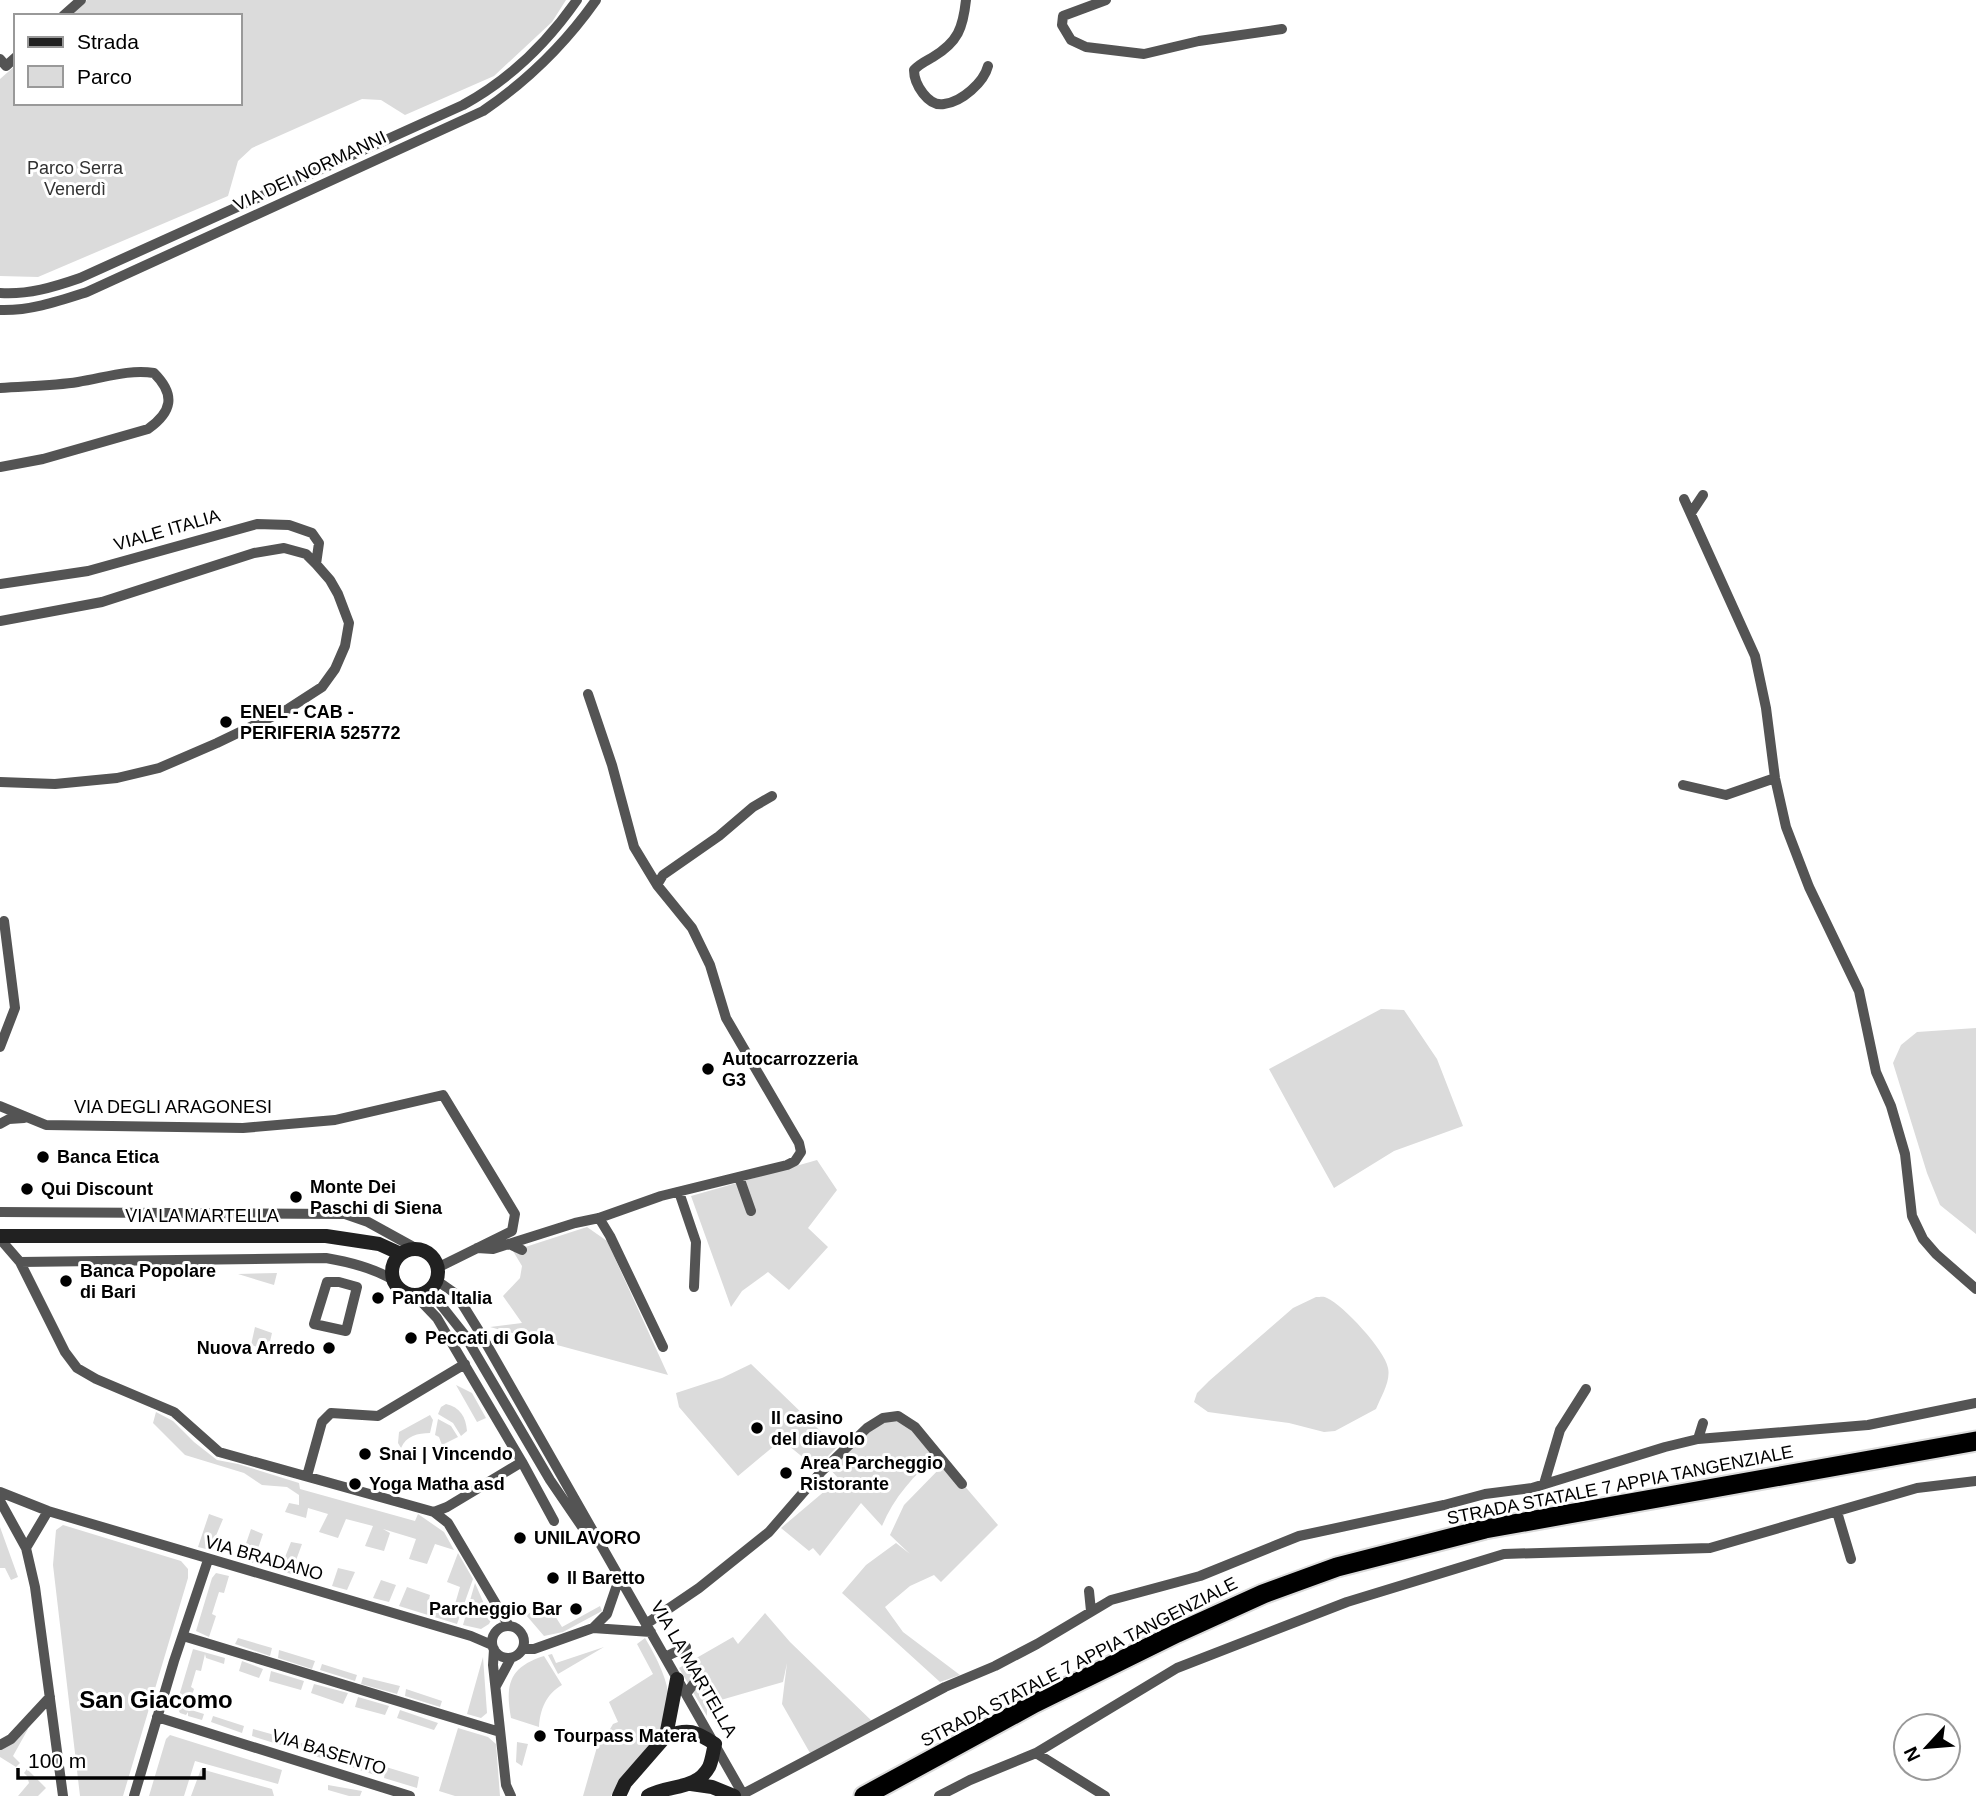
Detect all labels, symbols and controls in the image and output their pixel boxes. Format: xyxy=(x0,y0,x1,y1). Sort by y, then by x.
legend xyxy=(14,14,242,105)
text: Strada xyxy=(77,30,139,53)
text: Parco xyxy=(77,65,132,88)
street label: VIA DEI NORMANNI xyxy=(231,127,389,215)
park label: Parco Serra Venerdì xyxy=(27,158,124,199)
street label: VIALE ITALIA xyxy=(112,505,222,555)
place label: ENEL - CAB - PERIFERIA 525772 xyxy=(240,702,400,743)
marker: ENEL - CAB - PERIFERIA 525772 xyxy=(218,714,234,730)
place label: Autocarrozzeria G3 xyxy=(722,1049,859,1090)
marker: Autocarrozzeria G3 xyxy=(700,1061,716,1077)
street label: VIA DEGLI ARAGONESI xyxy=(74,1097,272,1117)
place label: Banca Etica xyxy=(57,1147,160,1167)
marker: Banca Etica xyxy=(35,1149,51,1165)
place label: Monte Dei Paschi di Siena xyxy=(310,1177,443,1218)
place label: Qui Discount xyxy=(41,1179,153,1199)
marker: Qui Discount xyxy=(19,1181,35,1197)
marker: Monte Dei Paschi di Siena xyxy=(288,1189,304,1205)
street label: VIA LA MARTELLA xyxy=(125,1206,279,1226)
place label: Banca Popolare di Bari xyxy=(80,1261,216,1302)
marker: Banca Popolare di Bari xyxy=(58,1273,74,1289)
place label: Panda Italia xyxy=(392,1288,493,1308)
marker: Panda Italia xyxy=(370,1290,386,1306)
place label: Peccati di Gola xyxy=(425,1328,555,1348)
marker: Peccati di Gola xyxy=(403,1330,419,1346)
place label: Nuova Arredo xyxy=(197,1338,315,1358)
marker: Nuova Arredo xyxy=(321,1340,337,1356)
place label: Il casino del diavolo xyxy=(771,1408,865,1449)
marker: Il casino del diavolo xyxy=(749,1420,765,1436)
street label: STRADA STATALE 7 APPIA TANGENZIALE xyxy=(1445,1442,1795,1528)
place label: Snai | Vincendo xyxy=(379,1444,513,1464)
marker: Snai | Vincendo xyxy=(357,1446,373,1462)
place label: Area Parcheggio Ristorante xyxy=(800,1453,943,1494)
marker: Area Parcheggio Ristorante xyxy=(778,1465,794,1481)
place label: Yoga Matha asd xyxy=(369,1474,505,1494)
marker: Yoga Matha asd xyxy=(347,1476,363,1492)
place label: UNILAVORO xyxy=(534,1528,641,1548)
marker: UNILAVORO xyxy=(512,1530,528,1546)
street label: VIA BRADANO xyxy=(203,1532,325,1584)
place label: Il Baretto xyxy=(567,1568,645,1588)
marker: Il Baretto xyxy=(545,1570,561,1586)
street label: STRADA STATALE 7 APPIA TANGENZIALE xyxy=(917,1573,1241,1751)
street label: VIA LA MARTELLA xyxy=(647,1597,741,1741)
place label: Parcheggio Bar xyxy=(429,1599,562,1619)
marker: Parcheggio Bar xyxy=(568,1601,584,1617)
district label: San Giacomo xyxy=(79,1686,233,1713)
north arrow xyxy=(1892,1712,1962,1782)
street label: VIA BASENTO xyxy=(269,1725,389,1779)
place label: Tourpass Matera xyxy=(554,1726,698,1746)
marker: Tourpass Matera xyxy=(532,1728,548,1744)
scale bar xyxy=(18,1736,203,1780)
text: N xyxy=(1900,1743,1925,1765)
text: 100 m xyxy=(28,1749,86,1772)

